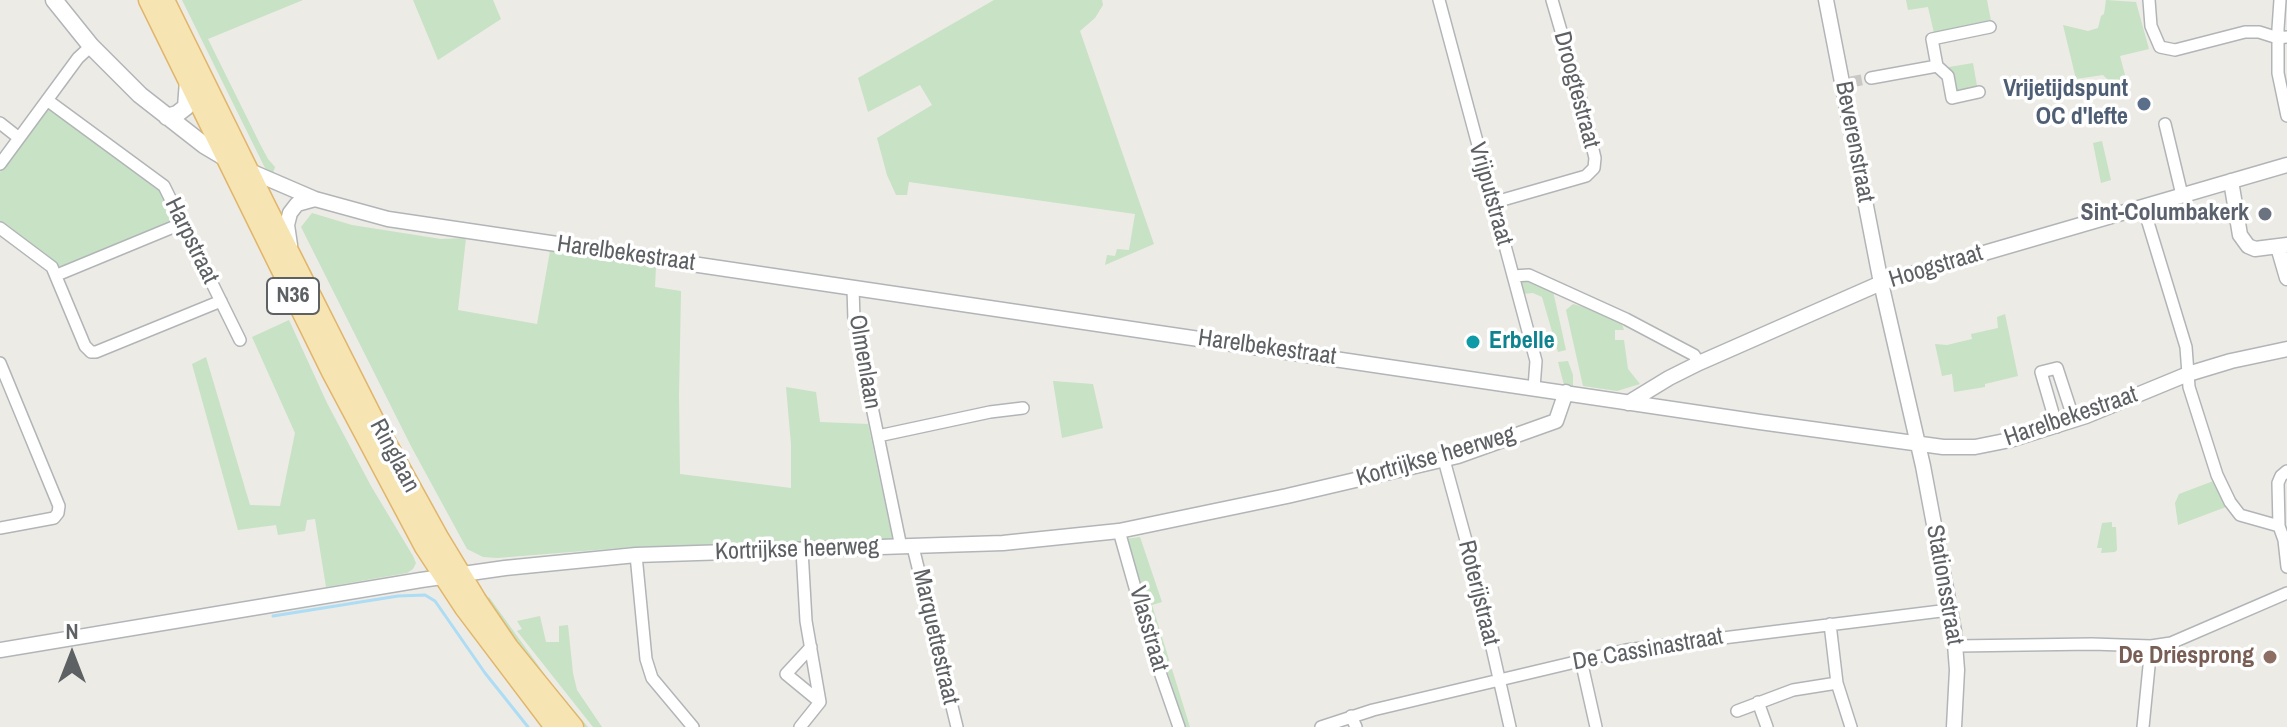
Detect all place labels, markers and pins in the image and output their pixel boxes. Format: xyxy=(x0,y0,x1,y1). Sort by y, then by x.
place label: Vrijetijdspunt OC d'Iefte xyxy=(2003,76,2128,132)
marker: Vrijetijdspunt OC d'Iefte xyxy=(2135,95,2153,113)
place label: Sint-Columbakerk xyxy=(2081,200,2249,228)
marker: Sint-Columbakerk xyxy=(2256,205,2274,223)
place label: Erbelle xyxy=(1489,328,1555,356)
marker: Erbelle xyxy=(1464,333,1482,351)
place label: De Driesprong xyxy=(2118,643,2254,671)
marker: De Driesprong xyxy=(2261,648,2279,666)

